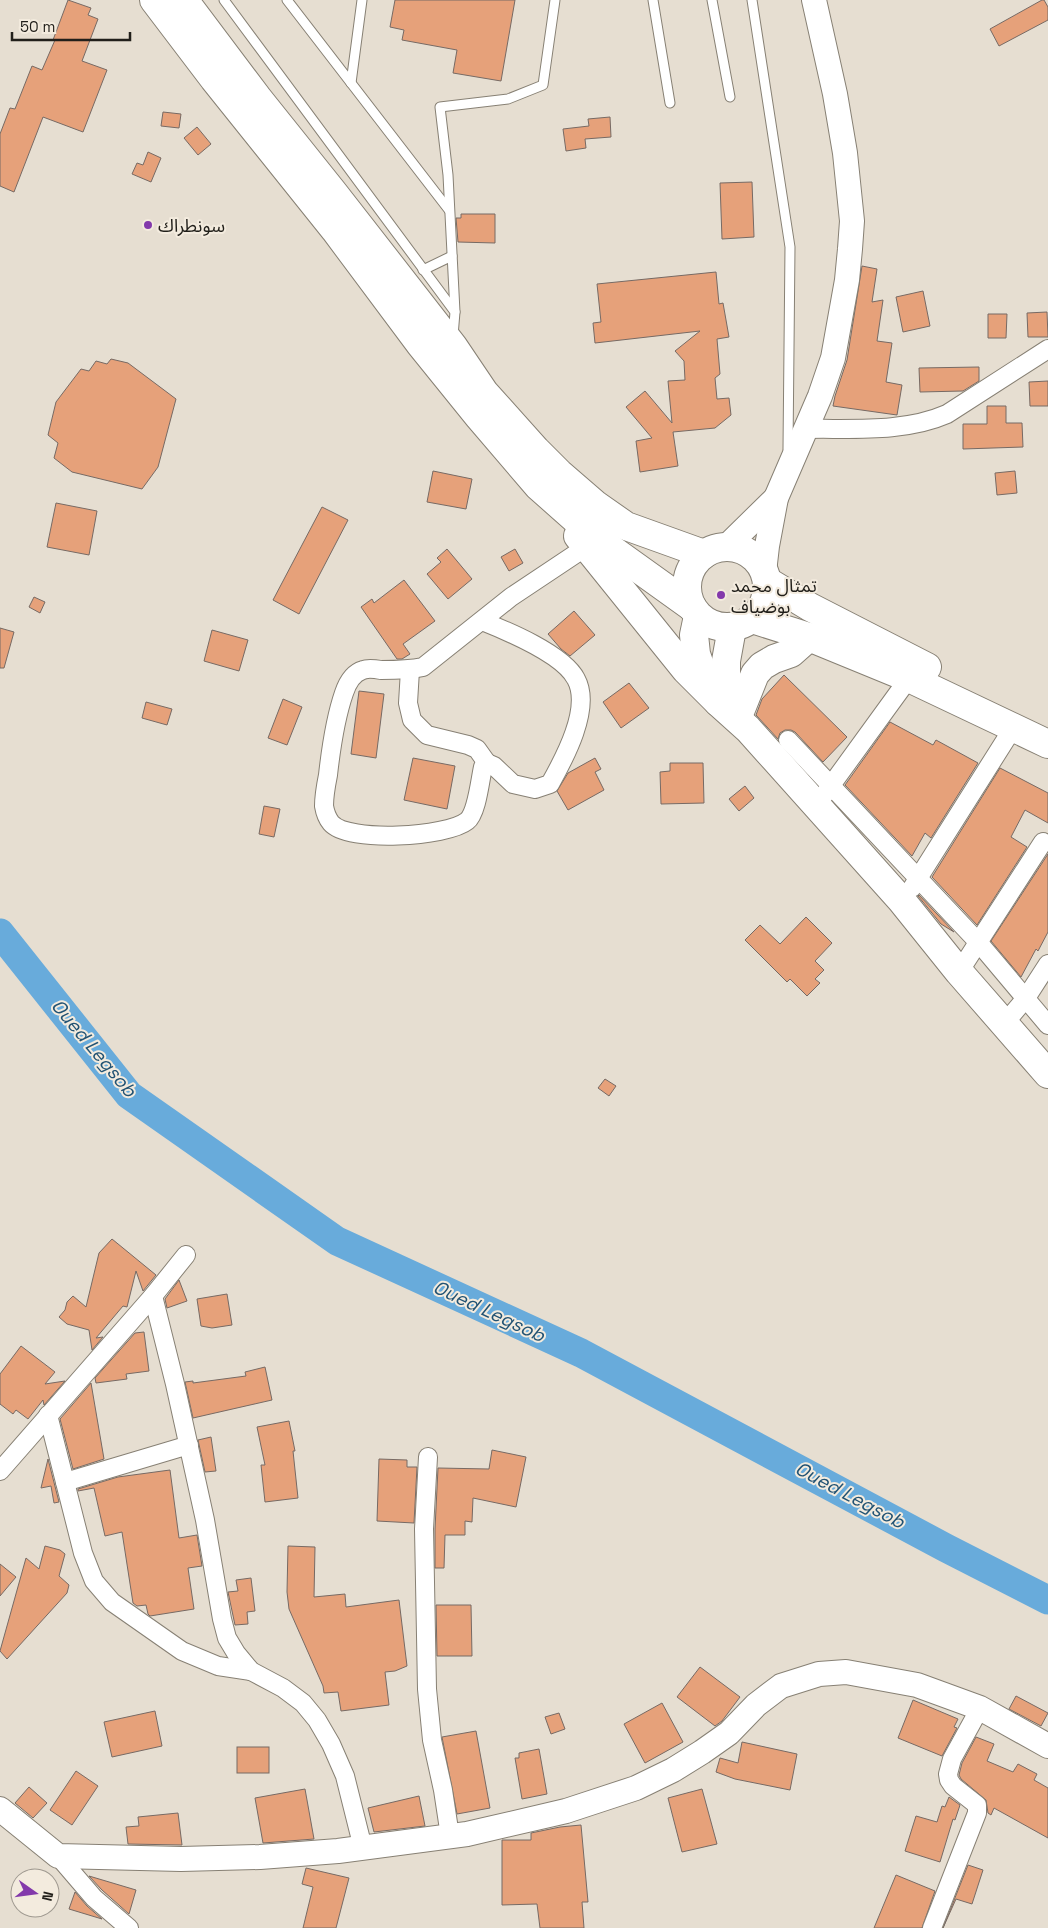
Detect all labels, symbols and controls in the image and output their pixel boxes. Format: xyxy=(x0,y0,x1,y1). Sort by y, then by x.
scale bar xyxy=(12,10,130,42)
text: 50 m xyxy=(20,17,55,36)
place label: سونطراك xyxy=(158,214,225,237)
marker: سونطراك xyxy=(142,219,154,231)
place label: تمثال محمد بوضياف xyxy=(731,574,817,618)
marker: تمثال محمد بوضياف xyxy=(715,589,727,601)
water label: Oued Legsob xyxy=(46,994,143,1103)
water label: Oued Legsob xyxy=(429,1274,550,1348)
water label: Oued Legsob xyxy=(791,1456,910,1535)
north arrow xyxy=(10,1868,60,1918)
text: N xyxy=(38,1889,57,1903)

